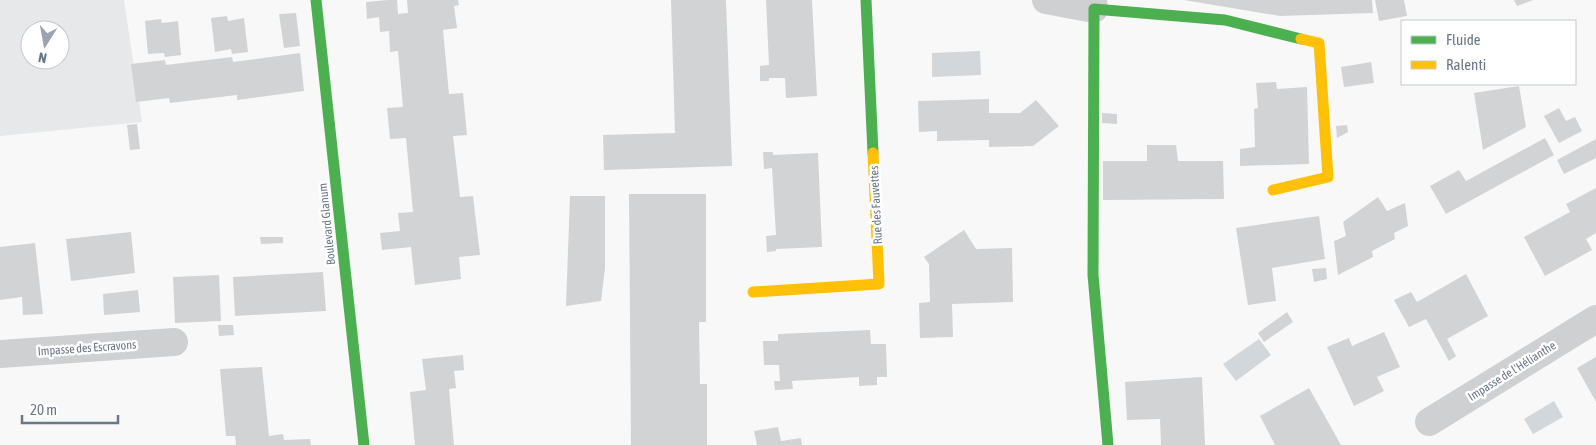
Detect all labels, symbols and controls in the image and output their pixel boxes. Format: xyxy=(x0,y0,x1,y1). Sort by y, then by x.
north arrow xyxy=(20,20,70,70)
legend xyxy=(1401,20,1576,85)
text: Fluide xyxy=(1446,31,1481,48)
text: N xyxy=(37,49,48,66)
text: Ralenti xyxy=(1446,56,1486,73)
street label: Rue des Fauvettes xyxy=(867,165,885,245)
street label: Boulevard Glanum xyxy=(316,182,338,266)
street label: Impasse des Escravons xyxy=(37,338,137,358)
street label: Impasse de l'Hélianthe xyxy=(1465,338,1559,404)
scale bar xyxy=(22,392,119,424)
text: 20 m xyxy=(30,401,57,418)

